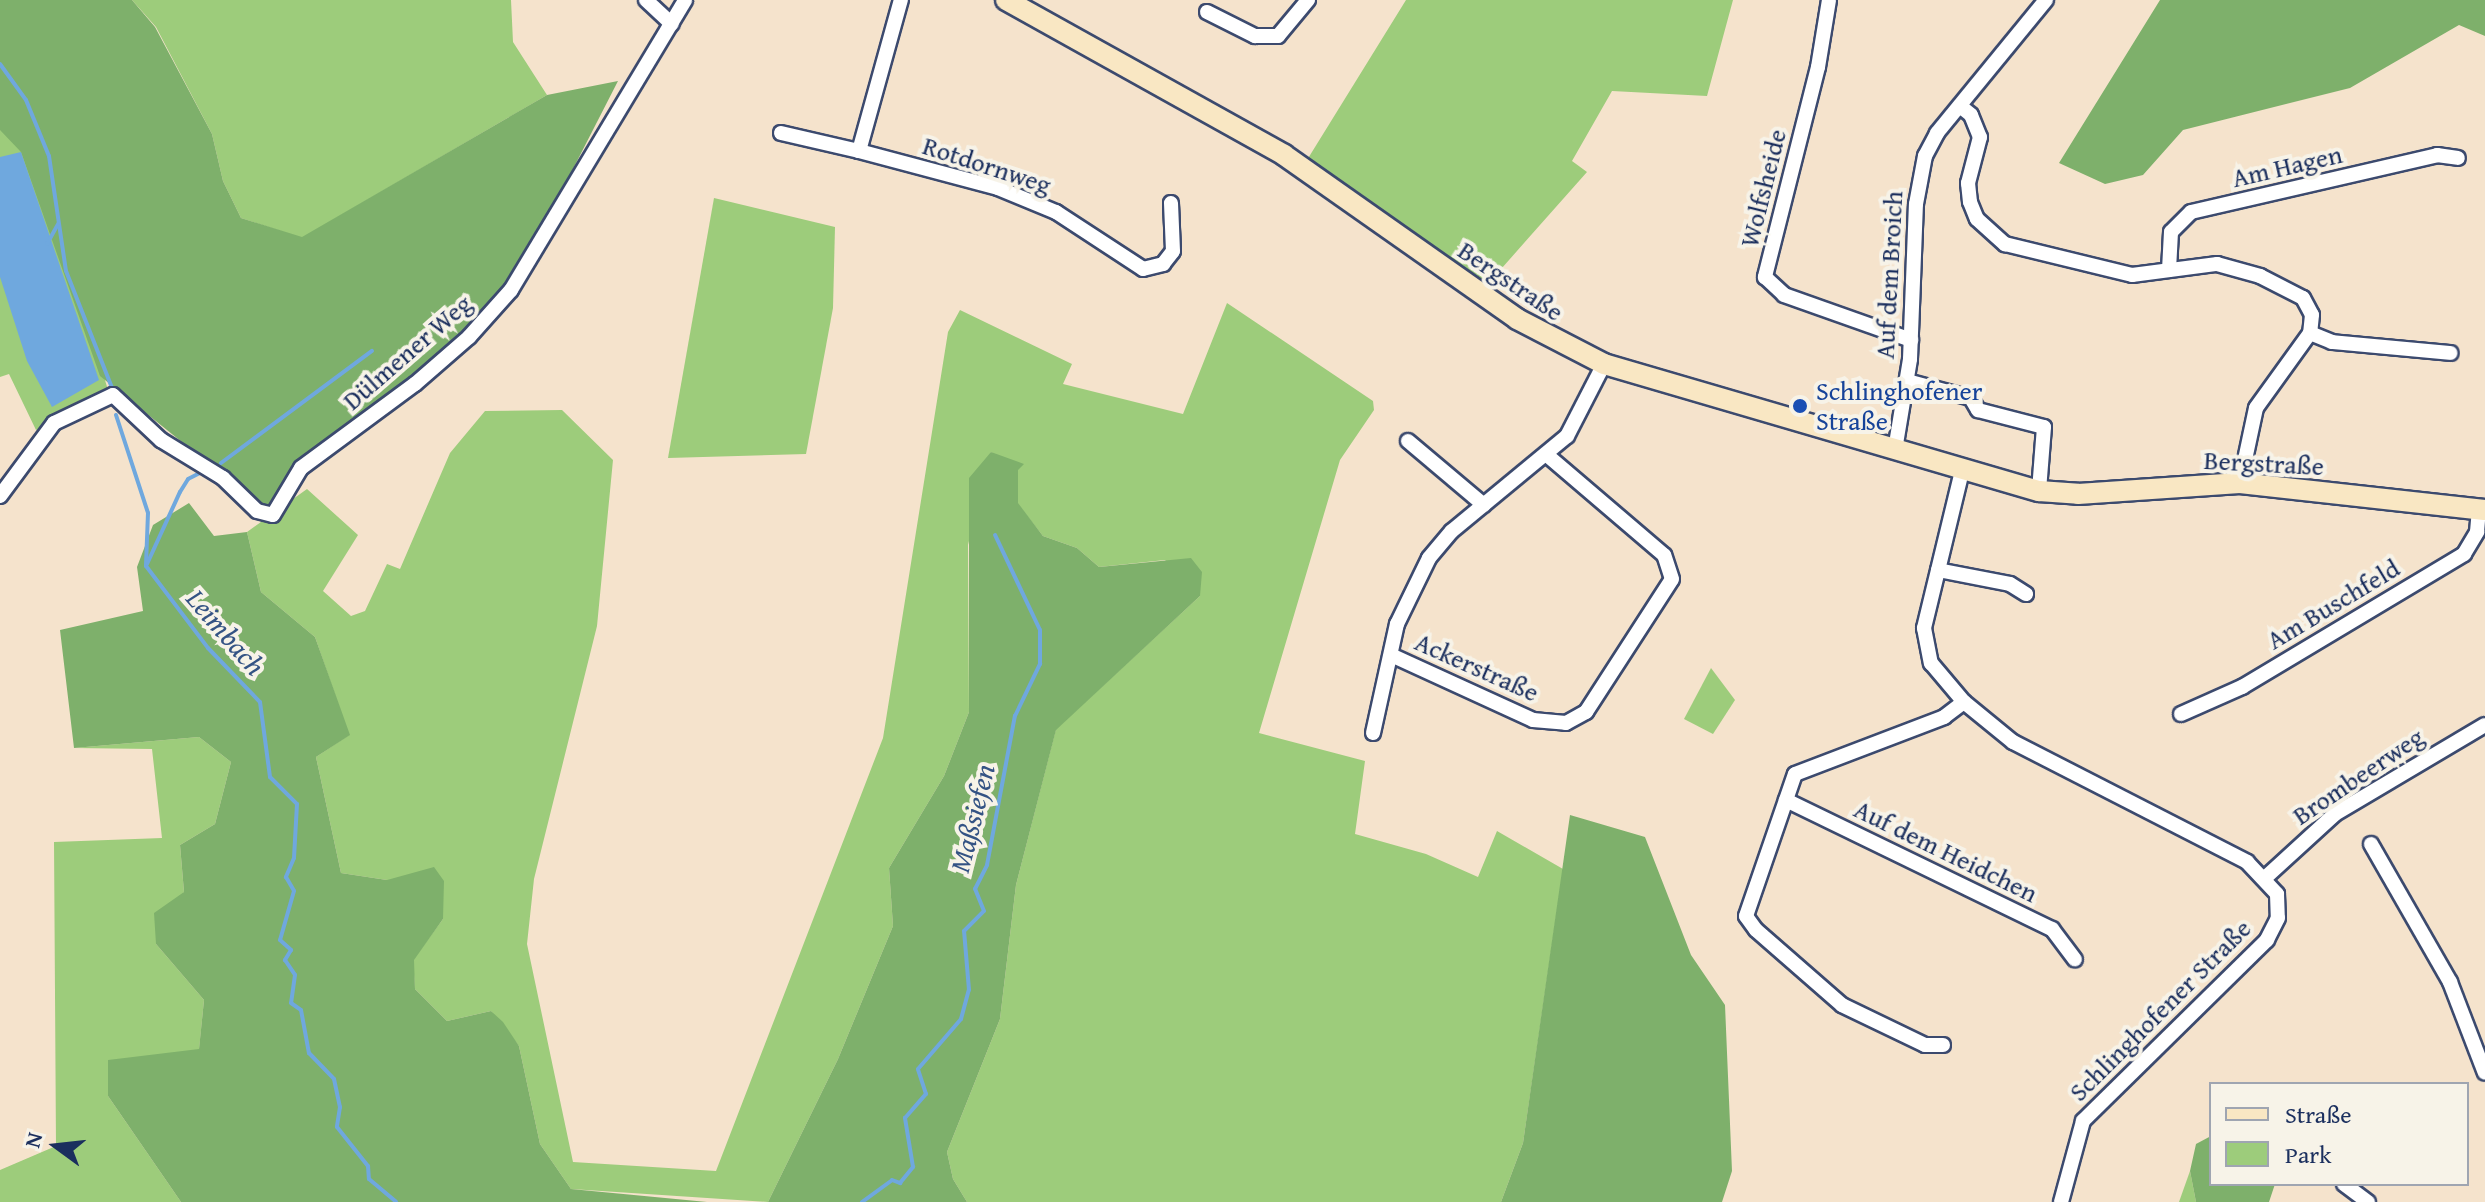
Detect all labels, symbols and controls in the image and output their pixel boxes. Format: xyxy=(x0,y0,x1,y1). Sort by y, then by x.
street label: Wolfsheide xyxy=(1733,126,1793,250)
street label: Rotdornweg xyxy=(919,130,1055,200)
street label: Am Hagen xyxy=(2229,138,2345,194)
street label: Auf dem Broich xyxy=(1869,190,1909,360)
street label: Bergstraße xyxy=(1452,234,1570,328)
street label: Dülmener Weg xyxy=(336,288,478,416)
place label: Schlinghofener Straße xyxy=(1816,375,1982,436)
marker: Schlinghofener Straße xyxy=(1791,397,1809,415)
street label: Bergstraße xyxy=(2203,444,2325,482)
street label: Am Buschfeld xyxy=(2261,552,2405,656)
water label: Leimbach xyxy=(179,582,273,682)
street label: Ackerstraße xyxy=(1410,626,1544,708)
street label: Brombeerweg xyxy=(2287,721,2429,831)
water label: Maßsiefen xyxy=(942,760,1002,876)
street label: Auf dem Heidchen xyxy=(1849,793,2043,909)
street label: Schlinghofener Straße xyxy=(2063,913,2257,1107)
legend xyxy=(2209,1082,2469,1186)
text: Straße xyxy=(2285,1097,2352,1132)
north arrow xyxy=(16,1106,96,1186)
text: N xyxy=(15,1129,50,1151)
text: Park xyxy=(2285,1137,2331,1172)

